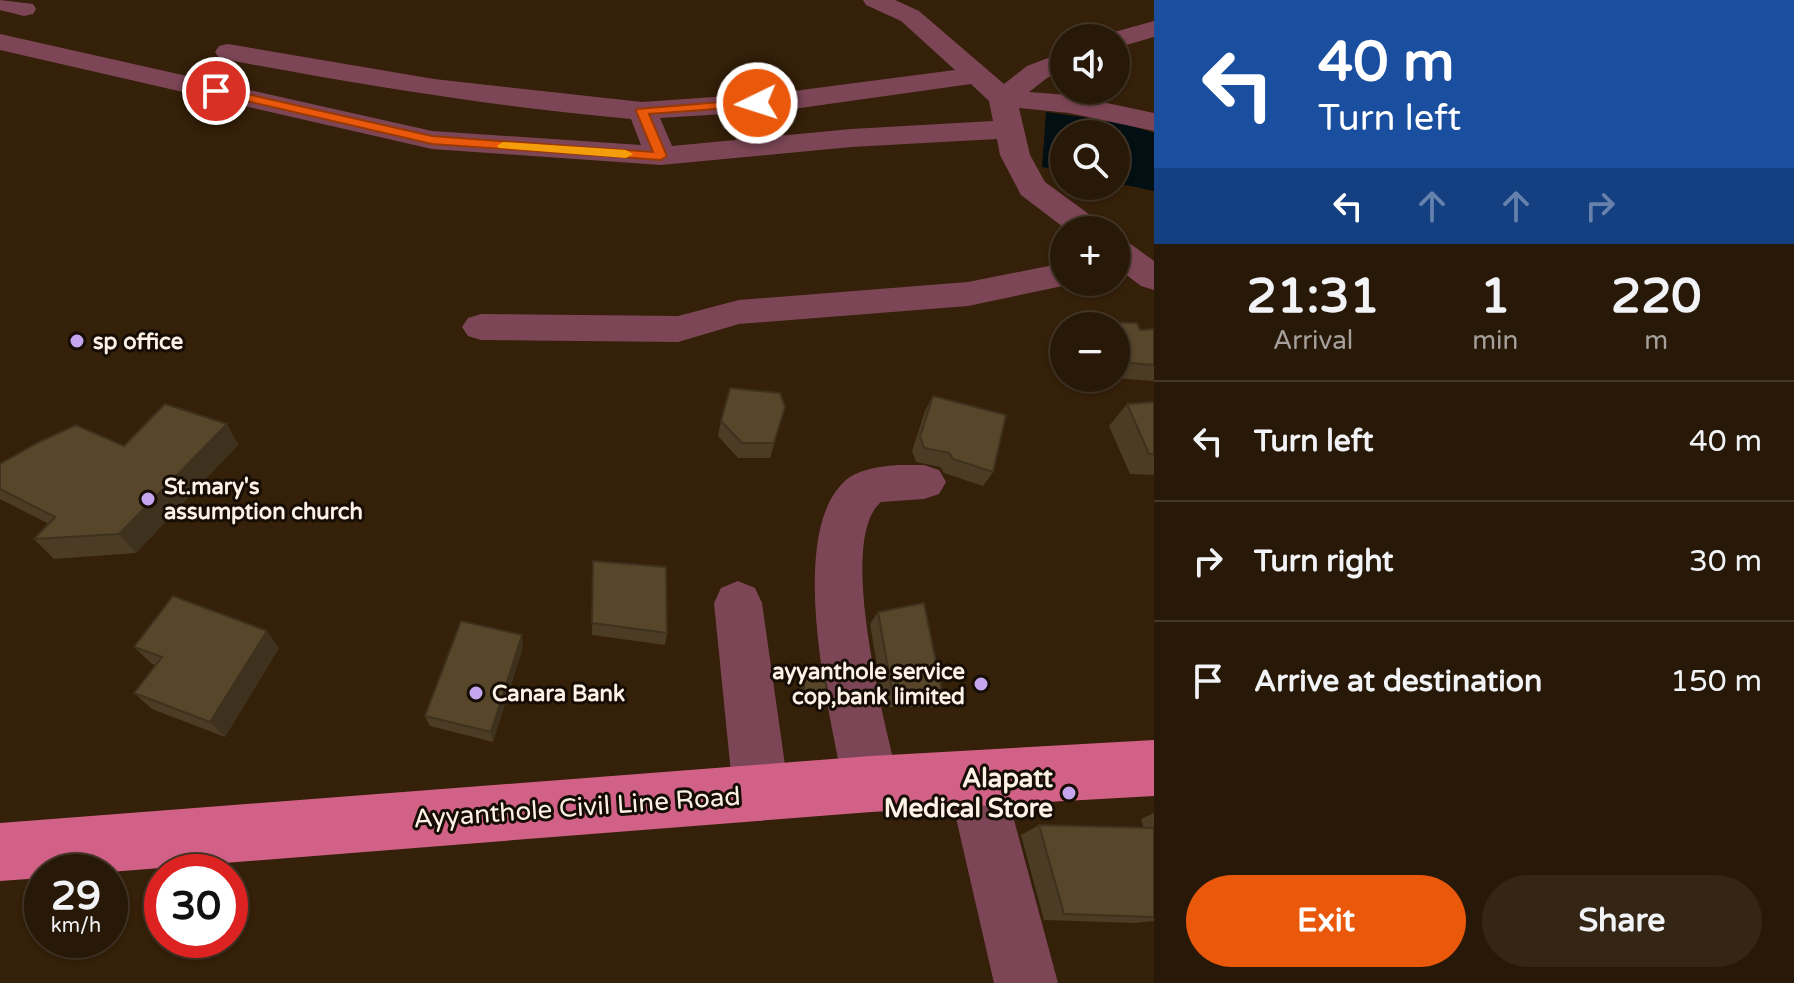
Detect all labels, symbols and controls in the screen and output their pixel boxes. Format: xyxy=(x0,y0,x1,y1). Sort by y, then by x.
map controls xyxy=(1050,24,1130,392)
button: sound xyxy=(1050,24,1130,104)
text: 40 m xyxy=(1318,29,1454,96)
icon: left xyxy=(1186,32,1290,136)
pin xyxy=(182,57,250,125)
position arrow xyxy=(715,61,799,145)
icon: arrive xyxy=(194,69,238,113)
text: Turn left xyxy=(1318,97,1461,140)
button: search xyxy=(1050,120,1130,200)
icon: left xyxy=(1326,184,1370,228)
icon: ahead xyxy=(1410,184,1454,228)
icon: ahead xyxy=(1494,184,1538,228)
icon: right xyxy=(1578,184,1622,228)
button: + xyxy=(1050,216,1130,296)
text: 21:31 xyxy=(1247,268,1380,326)
text: 1 xyxy=(1480,268,1510,326)
text: 220 xyxy=(1611,268,1701,326)
button: − xyxy=(1050,312,1130,392)
text: Arrival xyxy=(1273,325,1353,356)
text: min xyxy=(1472,325,1518,356)
text: m xyxy=(1644,325,1668,356)
place label: sp office xyxy=(93,329,183,355)
marker: sp office xyxy=(68,332,86,350)
icon: left xyxy=(1186,419,1230,463)
text: Turn left xyxy=(1254,423,1373,460)
text: 40 m xyxy=(1689,423,1762,460)
place label: St.mary's assumption church xyxy=(164,474,363,525)
marker: St.mary's assumption church xyxy=(139,490,157,508)
icon: right xyxy=(1186,539,1230,583)
text: Turn right xyxy=(1254,543,1394,580)
text: 30 m xyxy=(1689,543,1762,580)
place label: ayyanthole service cop,bank limited xyxy=(772,659,965,710)
icon: arrive xyxy=(1186,659,1230,703)
text: Arrive at destination xyxy=(1254,663,1542,700)
text: 150 m xyxy=(1670,663,1762,700)
marker: ayyanthole service cop,bank limited xyxy=(972,675,990,693)
place label: Canara Bank xyxy=(492,681,625,707)
marker: Canara Bank xyxy=(467,684,485,702)
place label: Alapatt Medical Store xyxy=(884,763,1053,824)
street label: Ayyanthole Civil Line Road xyxy=(412,781,742,834)
marker: Alapatt Medical Store xyxy=(1060,784,1078,802)
speed limit sign: 30 xyxy=(144,854,248,958)
text: 29 xyxy=(51,872,101,920)
button: Exit xyxy=(1186,875,1466,967)
button: Share xyxy=(1482,875,1762,967)
text: km/h xyxy=(51,914,101,938)

